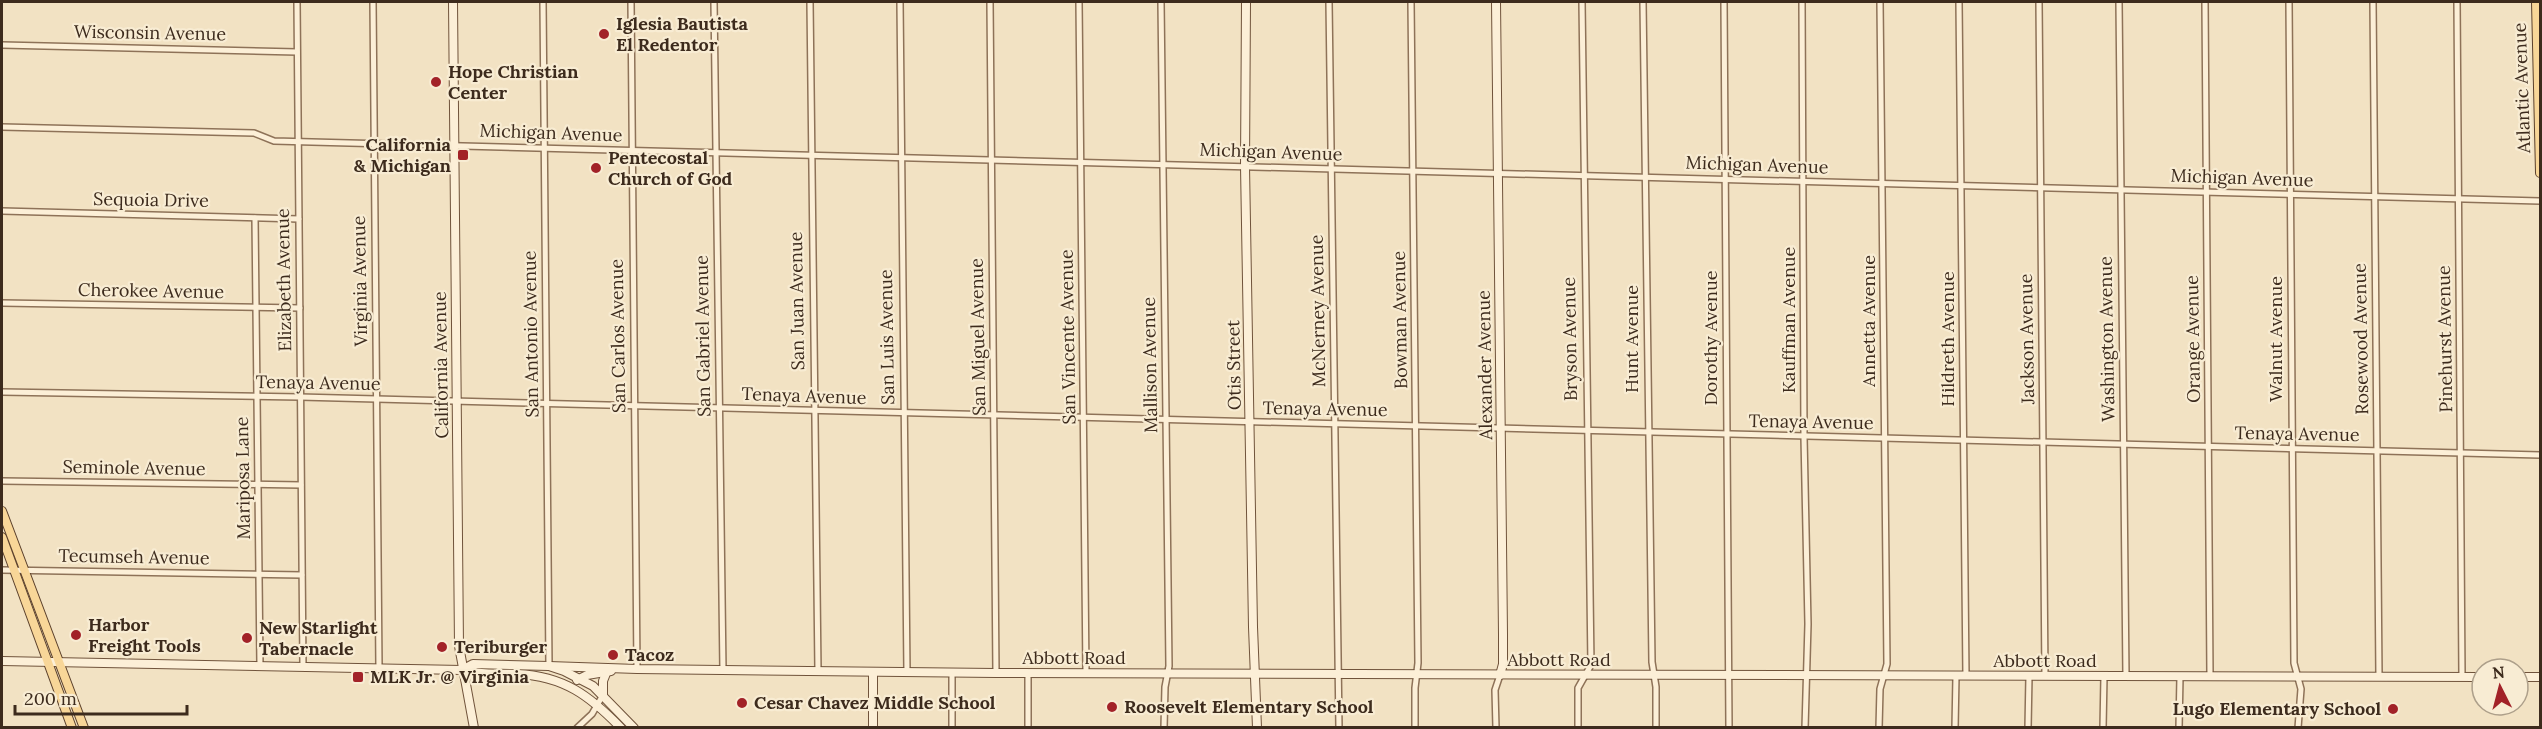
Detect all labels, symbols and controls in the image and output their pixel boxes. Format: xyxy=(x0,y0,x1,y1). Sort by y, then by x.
place label: Iglesia Bautista El Redentor xyxy=(616,12,749,56)
street label: Wisconsin Avenue xyxy=(74,20,226,45)
street label: Atlantic Avenue xyxy=(2508,22,2535,155)
marker: Iglesia Bautista El Redentor xyxy=(597,27,611,41)
place label: Hope Christian Center xyxy=(448,60,579,104)
marker: Hope Christian Center xyxy=(429,75,443,89)
street label: Michigan Avenue xyxy=(479,119,623,146)
place label: California & Michigan xyxy=(354,133,452,177)
street label: Michigan Avenue xyxy=(1199,138,1343,165)
place label: Pentecostal Church of God xyxy=(608,146,733,190)
marker: California & Michigan xyxy=(456,148,470,162)
street label: Michigan Avenue xyxy=(1685,151,1829,178)
marker: Pentecostal Church of God xyxy=(589,161,603,175)
street label: Michigan Avenue xyxy=(2170,164,2314,191)
street label: Sequoia Drive xyxy=(93,187,209,212)
street label: Elizabeth Avenue xyxy=(271,208,296,352)
street label: Virginia Avenue xyxy=(347,215,372,348)
street label: San Juan Avenue xyxy=(784,231,809,371)
street label: McNerney Avenue xyxy=(1305,234,1330,388)
street label: Kauffman Avenue xyxy=(1777,246,1800,393)
street label: San Vincente Avenue xyxy=(1054,249,1081,425)
street label: San Antonio Avenue xyxy=(518,250,543,418)
street label: Bowman Avenue xyxy=(1387,251,1412,389)
street label: San Gabriel Avenue xyxy=(690,255,715,417)
street label: Annetta Avenue xyxy=(1857,255,1880,388)
street label: Washington Avenue xyxy=(2094,256,2119,422)
street label: San Carlos Avenue xyxy=(605,258,630,413)
street label: San Miguel Avenue xyxy=(965,258,990,416)
street label: Rosewood Avenue xyxy=(2348,263,2373,415)
street label: Pinehurst Avenue xyxy=(2432,265,2457,413)
street label: San Luis Avenue xyxy=(874,269,899,405)
street label: Dorothy Avenue xyxy=(1699,270,1722,406)
street label: Hildreth Avenue xyxy=(1936,271,1959,407)
street label: Jackson Avenue xyxy=(2014,273,2039,405)
street label: Orange Avenue xyxy=(2180,275,2205,403)
street label: Bryson Avenue xyxy=(1557,276,1582,401)
street label: Walnut Avenue xyxy=(2264,276,2287,402)
street label: Cherokee Avenue xyxy=(78,278,224,303)
street label: Hunt Avenue xyxy=(1620,285,1643,393)
street label: Alexander Avenue xyxy=(1472,290,1497,441)
street label: California Avenue xyxy=(428,291,453,439)
street label: Mallison Avenue xyxy=(1137,296,1162,433)
street label: Otis Street xyxy=(1221,320,1246,410)
street label: Tenaya Avenue xyxy=(255,370,381,395)
street label: Tenaya Avenue xyxy=(741,382,867,409)
street label: Tenaya Avenue xyxy=(1262,396,1388,421)
street label: Tenaya Avenue xyxy=(1748,409,1874,434)
street label: Mariposa Lane xyxy=(230,416,255,540)
street label: Tenaya Avenue xyxy=(2234,421,2360,446)
street label: Seminole Avenue xyxy=(62,455,206,480)
street label: Tecumseh Avenue xyxy=(58,544,210,569)
place label: Harbor Freight Tools xyxy=(88,613,201,657)
place label: New Starlight Tabernacle xyxy=(259,616,378,660)
marker: Harbor Freight Tools xyxy=(69,628,83,642)
marker: New Starlight Tabernacle xyxy=(240,631,254,645)
place label: Teriburger xyxy=(454,635,548,658)
marker: Teriburger xyxy=(435,640,449,654)
place label: Tacoz xyxy=(625,643,674,666)
street label: Abbott Road xyxy=(1021,646,1126,669)
marker: Tacoz xyxy=(606,648,620,662)
street label: Abbott Road xyxy=(1506,648,1611,671)
street label: Abbott Road xyxy=(1992,649,2097,672)
north arrow xyxy=(2470,657,2530,717)
text: N xyxy=(2491,661,2506,683)
place label: MLK Jr. @ Virginia xyxy=(370,665,530,688)
marker: MLK Jr. @ Virginia xyxy=(351,670,365,684)
scale bar xyxy=(15,678,188,716)
text: 200 m xyxy=(24,687,77,710)
place label: Cesar Chavez Middle School xyxy=(754,691,996,714)
place label: Roosevelt Elementary School xyxy=(1124,695,1374,718)
marker: Cesar Chavez Middle School xyxy=(735,696,749,710)
place label: Lugo Elementary School xyxy=(2173,697,2381,720)
marker: Roosevelt Elementary School xyxy=(1105,700,1119,714)
marker: Lugo Elementary School xyxy=(2386,702,2400,716)

